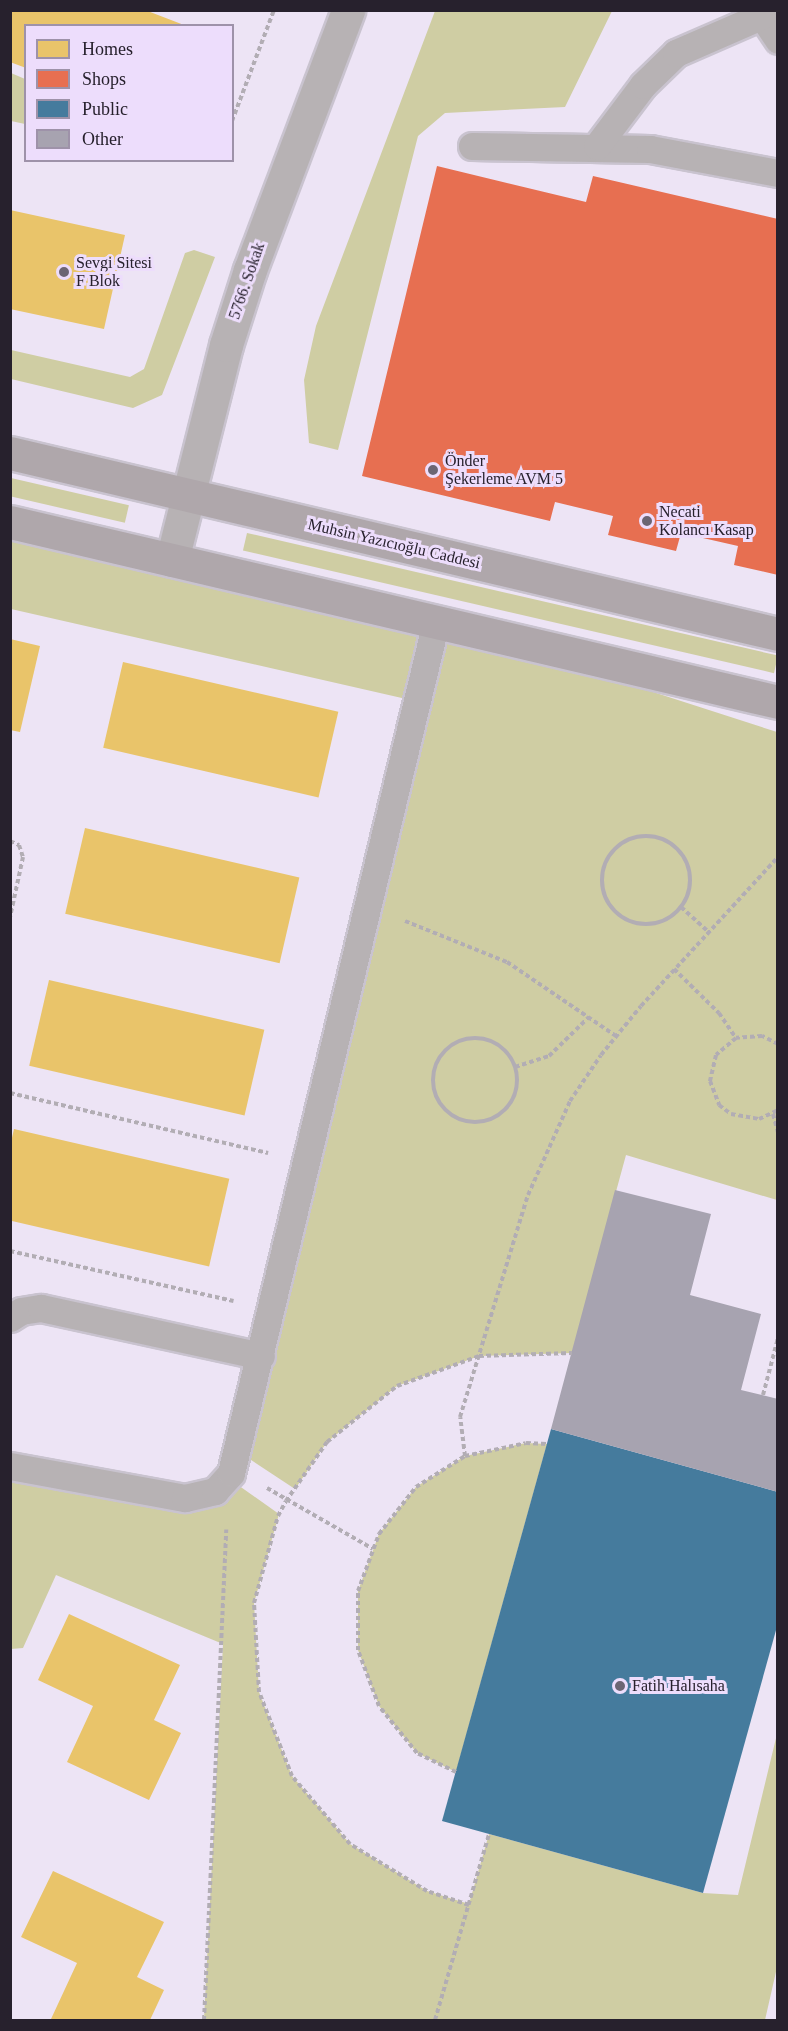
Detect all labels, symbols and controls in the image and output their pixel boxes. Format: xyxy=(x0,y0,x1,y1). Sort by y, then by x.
legend xyxy=(24,24,234,162)
text: Homes xyxy=(82,39,133,59)
text: Shops xyxy=(82,69,126,89)
text: Public xyxy=(82,99,128,119)
text: Other xyxy=(82,129,123,149)
street label: 5766. Sokak xyxy=(225,240,269,322)
place label: Sevgi Sitesi F Blok xyxy=(76,253,152,291)
marker: Sevgi Sitesi F Blok xyxy=(57,265,71,279)
place label: Önder Şekerleme AVM 5 xyxy=(445,451,564,489)
marker: Önder Şekerleme AVM 5 xyxy=(426,463,440,477)
place label: Necati Kolancı Kasap xyxy=(659,502,754,540)
marker: Necati Kolancı Kasap xyxy=(640,514,654,528)
street label: Muhsin Yazıcıoğlu Caddesi xyxy=(306,515,482,573)
place label: Fatih Halısaha xyxy=(632,1676,725,1696)
marker: Fatih Halısaha xyxy=(613,1679,627,1693)

